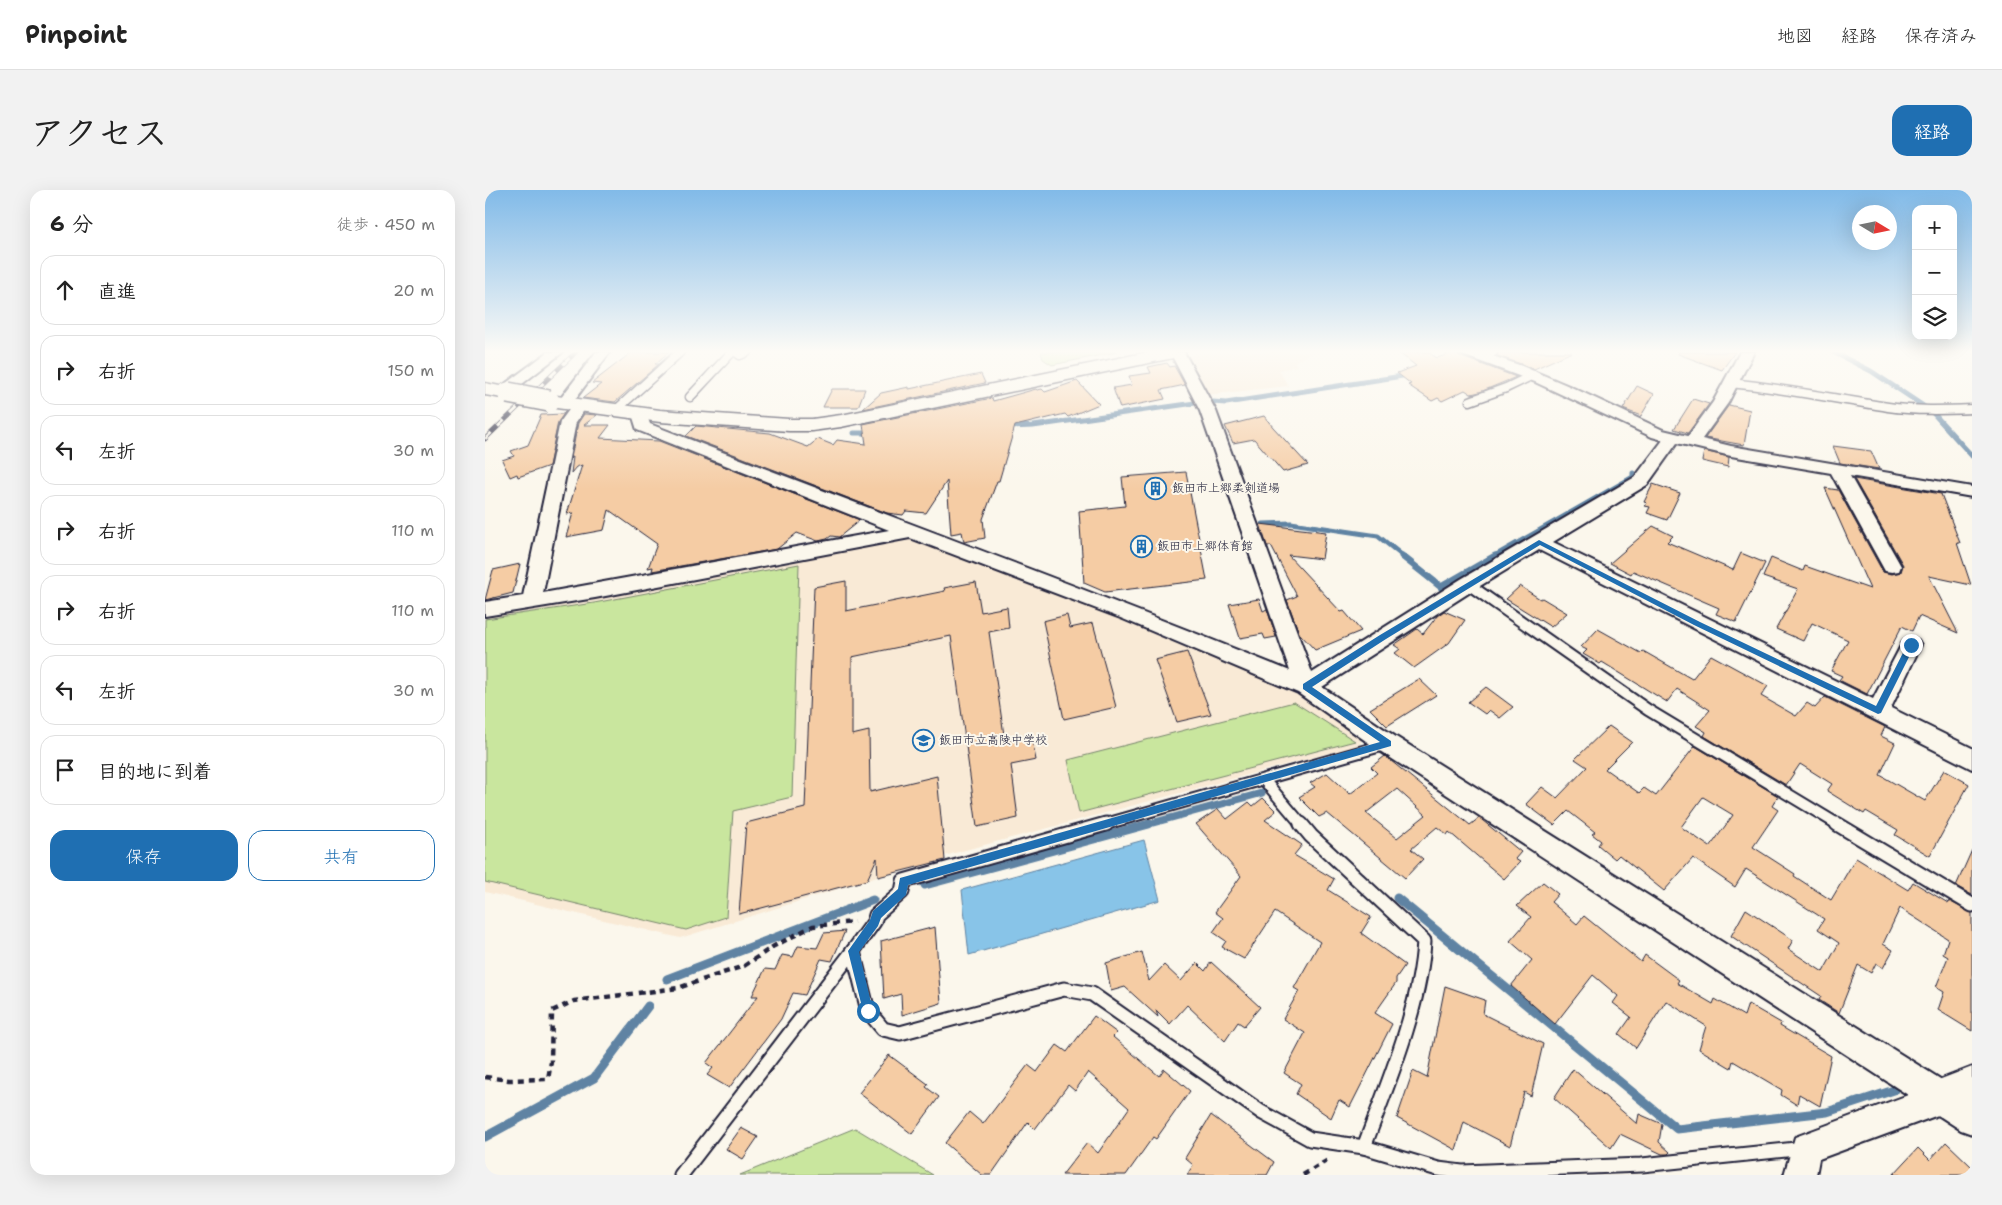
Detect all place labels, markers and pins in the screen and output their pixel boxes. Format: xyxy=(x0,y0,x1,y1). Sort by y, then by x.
building icon: 飯田市上郷柔剣道場 xyxy=(1144,476,1168,500)
place label: 飯田市上郷柔剣道場 xyxy=(1172,480,1280,496)
building icon: 飯田市上郷体育館 xyxy=(1129,534,1153,558)
place label: 飯田市上郷体育館 xyxy=(1157,538,1253,554)
school or university icon: 飯田市立高陵中学校 xyxy=(911,728,935,752)
place label: 飯田市立高陵中学校 xyxy=(939,732,1047,748)

